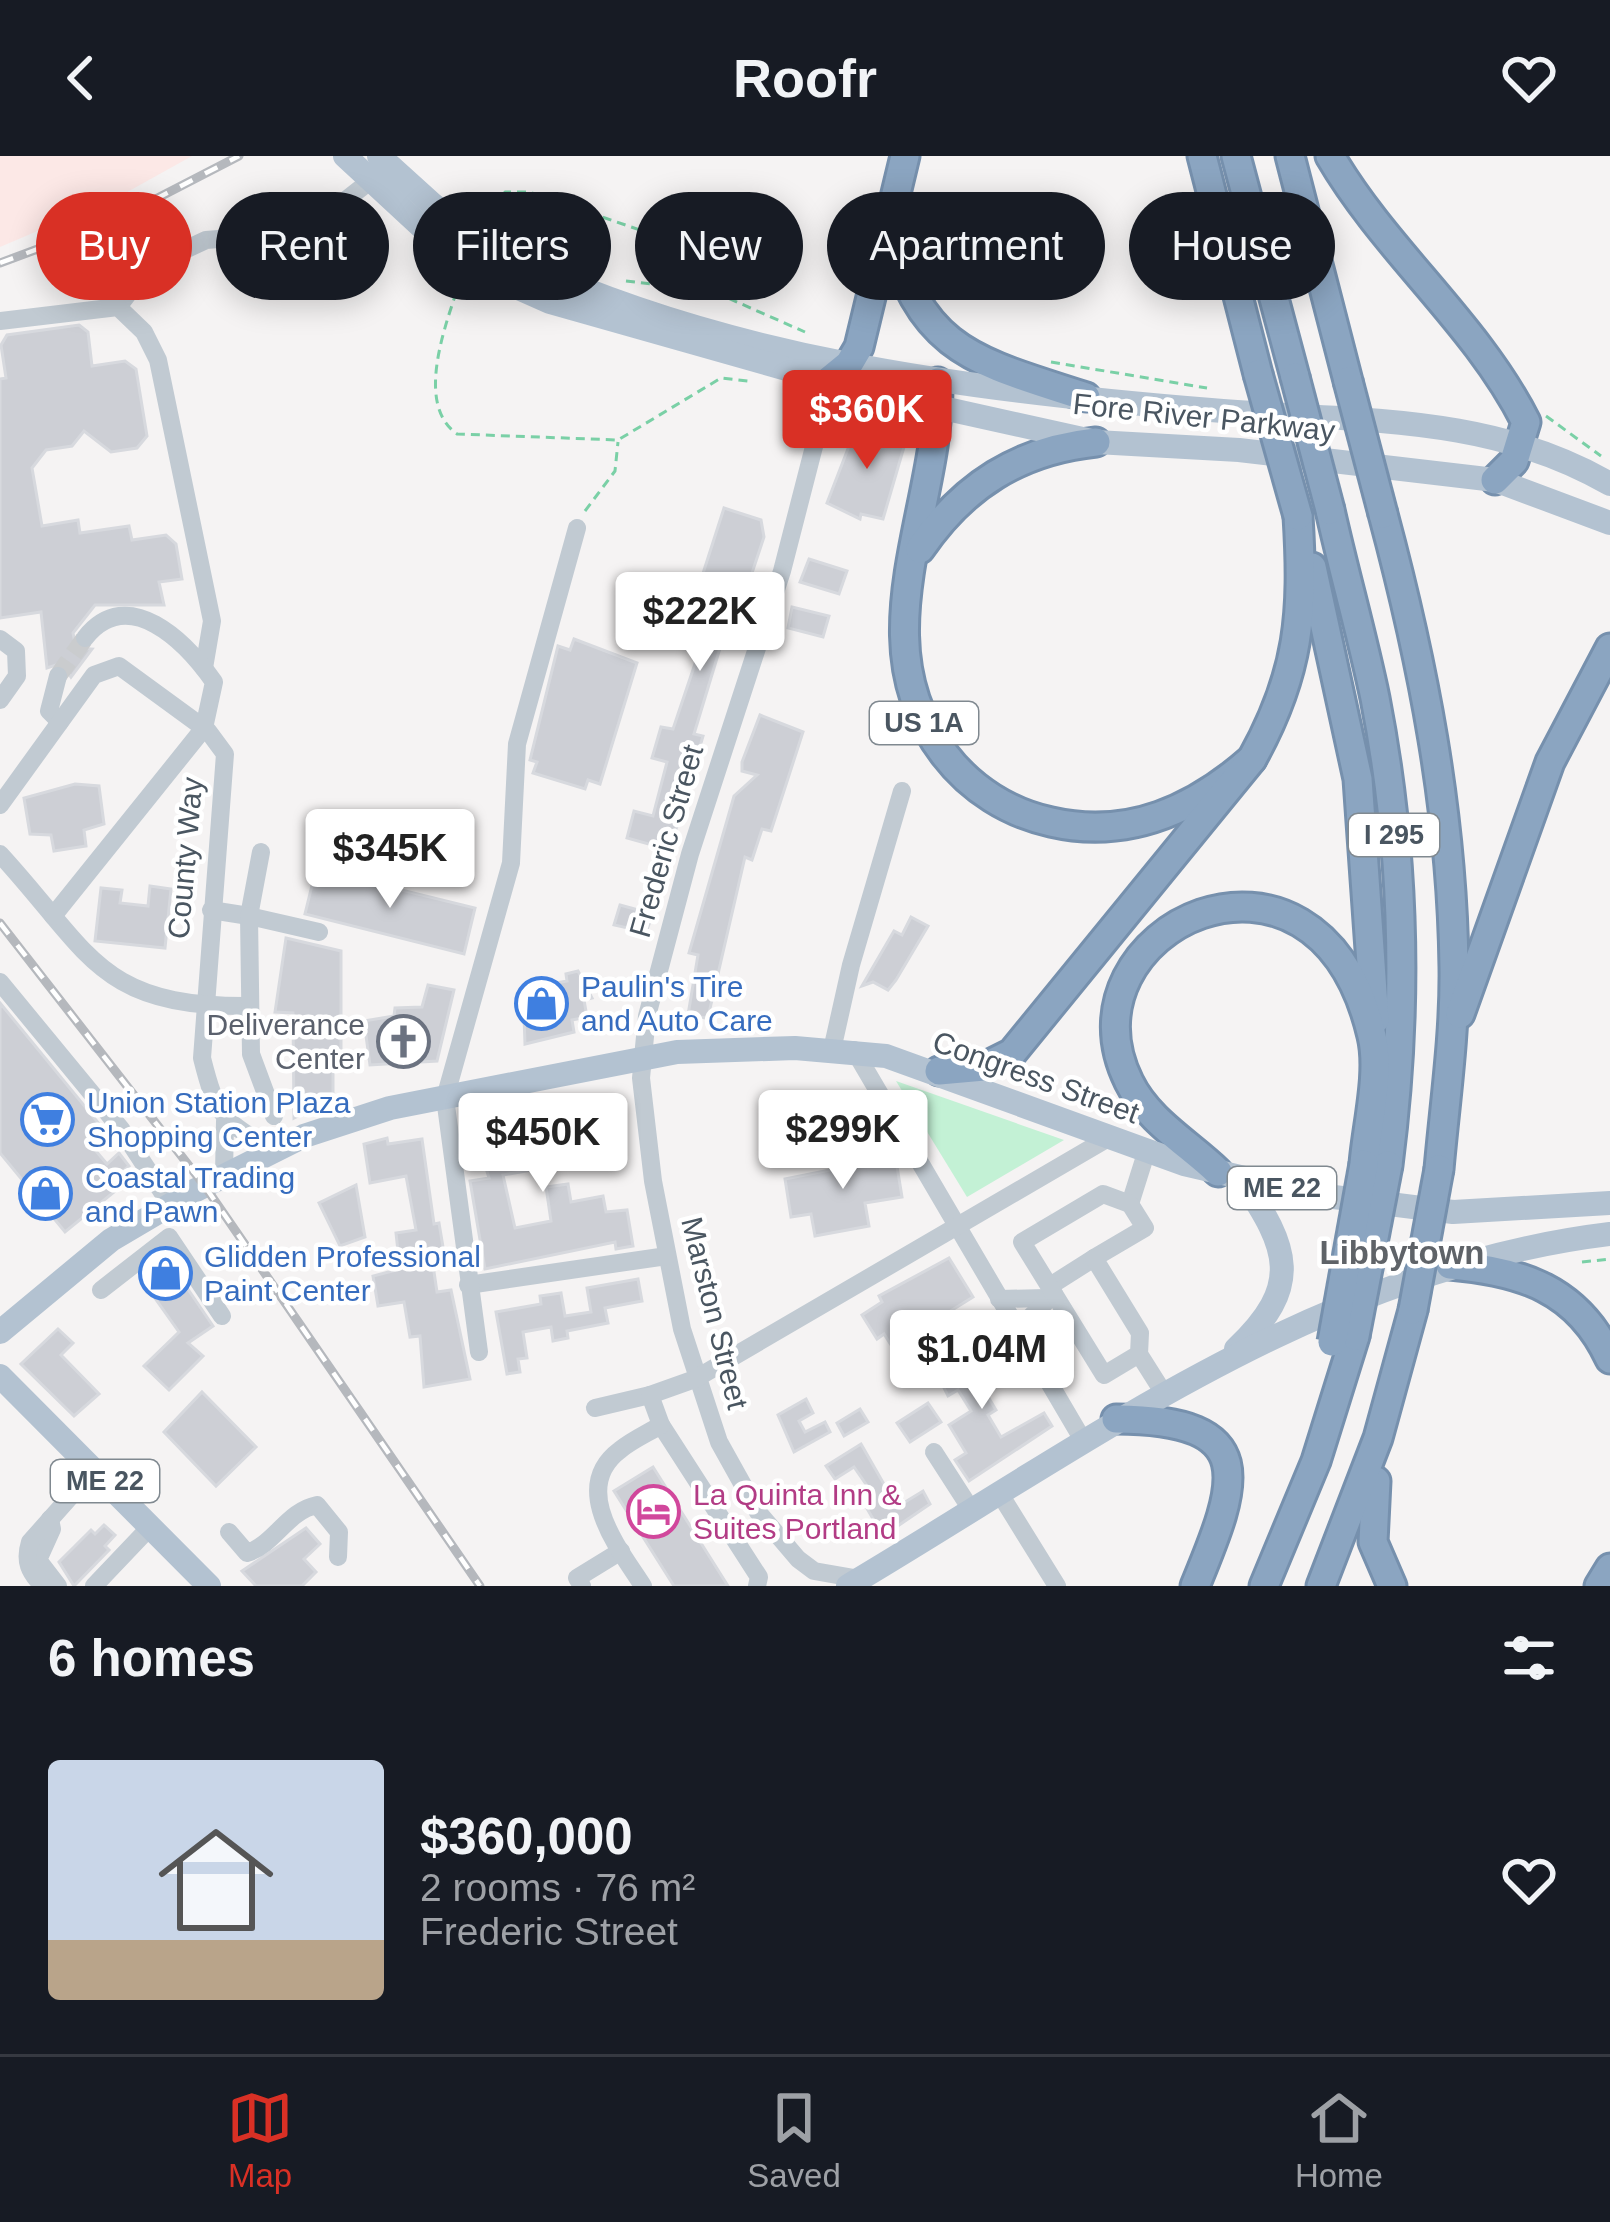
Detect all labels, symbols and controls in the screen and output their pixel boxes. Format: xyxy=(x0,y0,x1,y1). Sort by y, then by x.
icon: back xyxy=(48,45,114,111)
icon: heart xyxy=(1496,45,1562,111)
text: Roofr xyxy=(733,48,877,108)
chip: Buy xyxy=(36,192,192,300)
chip: Rent xyxy=(216,192,389,300)
chip: Filters xyxy=(413,192,611,300)
chip: New xyxy=(635,192,803,300)
chip: Apartment xyxy=(827,192,1105,300)
chip: House xyxy=(1129,192,1335,300)
pin: $360K xyxy=(783,370,951,472)
text: $360K xyxy=(810,387,924,430)
street label: Fore River Parkway xyxy=(1071,387,1337,447)
pin: $222K xyxy=(616,572,784,674)
text: $222K xyxy=(643,589,757,632)
road number: US 1A xyxy=(870,702,978,744)
street label: Frederic Street xyxy=(623,740,709,941)
street label: County Way xyxy=(161,776,209,940)
pin: $345K xyxy=(306,809,474,911)
road number: I 295 xyxy=(1349,814,1439,856)
text: $345K xyxy=(333,826,447,869)
place label: Paulin's Tire and Auto Care xyxy=(581,970,773,1037)
shop icon: Paulin's Tire and Auto Care xyxy=(514,975,570,1031)
place label: Deliverance Center xyxy=(207,1008,365,1075)
church icon: Deliverance Center xyxy=(376,1013,432,1069)
street label: Congress Street xyxy=(929,1024,1144,1130)
place label: Union Station Plaza Shopping Center xyxy=(87,1086,351,1153)
pin: $299K xyxy=(759,1090,927,1192)
supermarket icon: Union Station Plaza Shopping Center xyxy=(20,1091,76,1147)
pin: $450K xyxy=(459,1093,627,1195)
text: $299K xyxy=(786,1107,900,1150)
text: $450K xyxy=(486,1110,600,1153)
place label: Coastal Trading and Pawn xyxy=(85,1161,295,1228)
shop icon: Coastal Trading and Pawn xyxy=(18,1166,74,1222)
road number: ME 22 xyxy=(1228,1167,1336,1209)
street label: Marston Street xyxy=(675,1214,755,1413)
district label: Libbytown xyxy=(1320,1234,1484,1271)
place label: Glidden Professional Paint Center xyxy=(204,1240,481,1307)
shop icon: Glidden Professional Paint Center xyxy=(137,1245,193,1301)
pin: $1.04M xyxy=(884,1310,1080,1412)
text: $1.04M xyxy=(917,1327,1047,1370)
road number: ME 22 xyxy=(51,1460,159,1502)
place label: La Quinta Inn & Suites Portland xyxy=(693,1478,901,1545)
hotel icon: La Quinta Inn & Suites Portland xyxy=(626,1483,682,1539)
icon: filters xyxy=(1496,1625,1562,1691)
text: 6 homes xyxy=(48,1630,255,1687)
icon: home xyxy=(144,1808,288,1952)
text: $360,000 xyxy=(420,1808,633,1865)
icon: heart xyxy=(1496,1847,1562,1913)
text: 2 rooms · 76 m² xyxy=(420,1866,695,1909)
text: Frederic Street xyxy=(420,1910,678,1953)
tab: Map xyxy=(227,2085,293,2195)
tab: Saved xyxy=(747,2085,841,2195)
tab: Home xyxy=(1295,2085,1383,2195)

